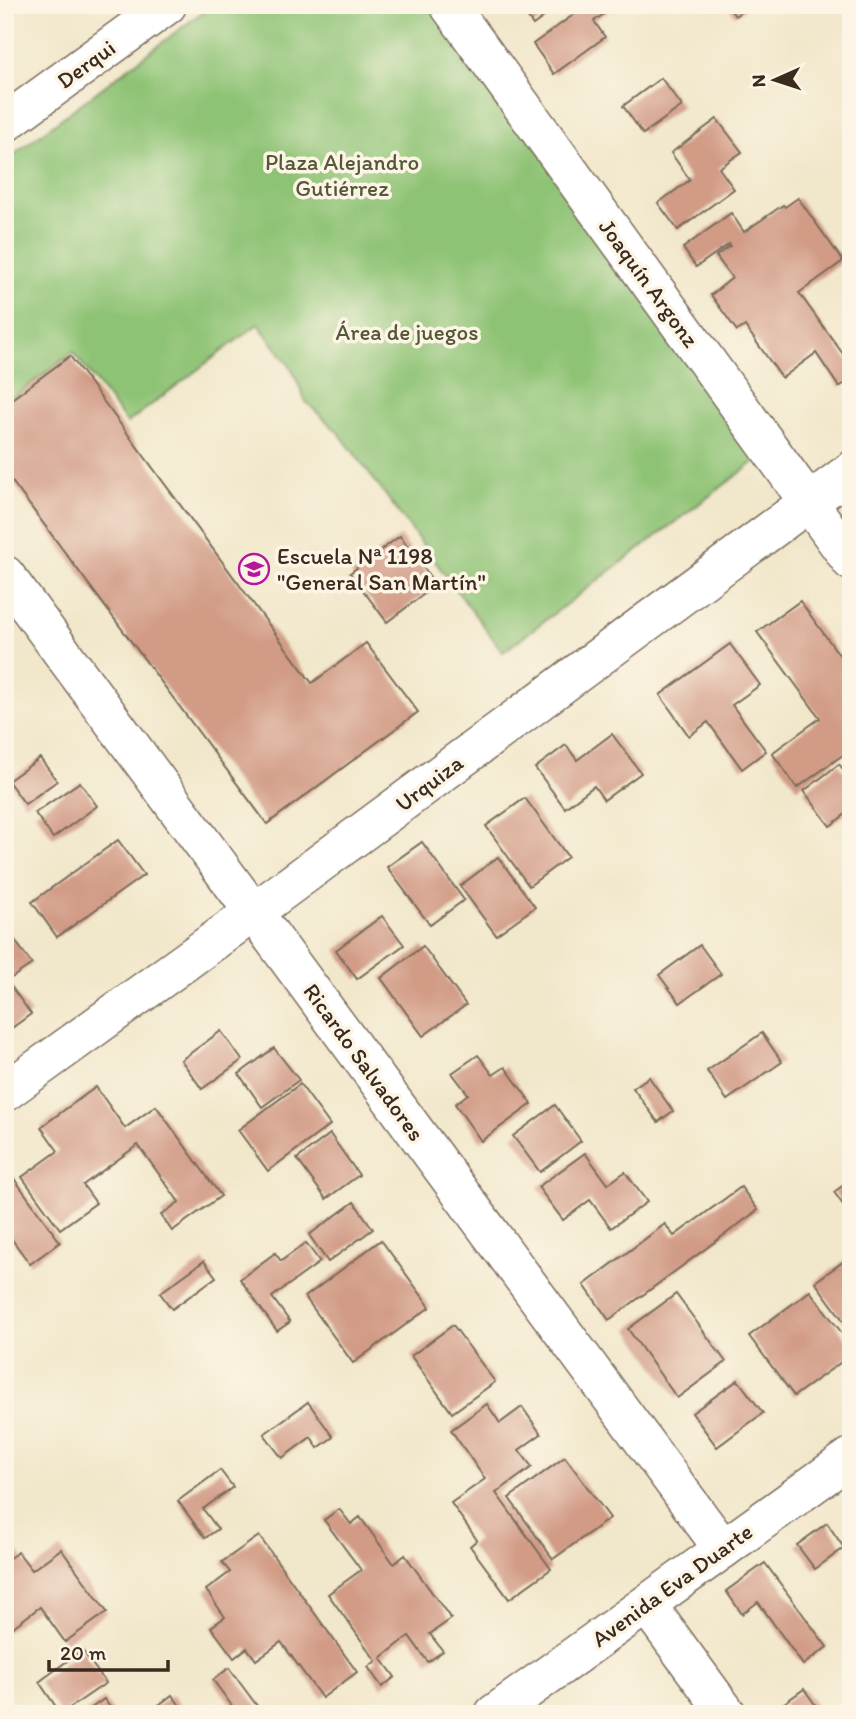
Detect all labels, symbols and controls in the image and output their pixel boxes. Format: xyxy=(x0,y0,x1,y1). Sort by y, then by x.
street label: Derqui xyxy=(51,33,121,95)
north arrow xyxy=(740,46,810,116)
text: N xyxy=(747,74,770,88)
park label: Plaza Alejandro Gutiérrez xyxy=(265,148,419,202)
street label: Joaquín Argonz xyxy=(593,213,705,353)
park label: Área de juegos xyxy=(336,318,478,346)
place label: Escuela Nª 1198 "General San Martín" xyxy=(277,542,486,596)
school or university icon: Escuela Nª 1198 "General San Martín" xyxy=(237,552,271,586)
street label: Urquiza xyxy=(390,749,468,817)
street label: Ricardo Salvadores xyxy=(297,978,431,1146)
street label: Avenida Eva Duarte xyxy=(586,1517,758,1653)
scale bar xyxy=(49,1628,168,1672)
text: 20 m xyxy=(60,1640,107,1665)

